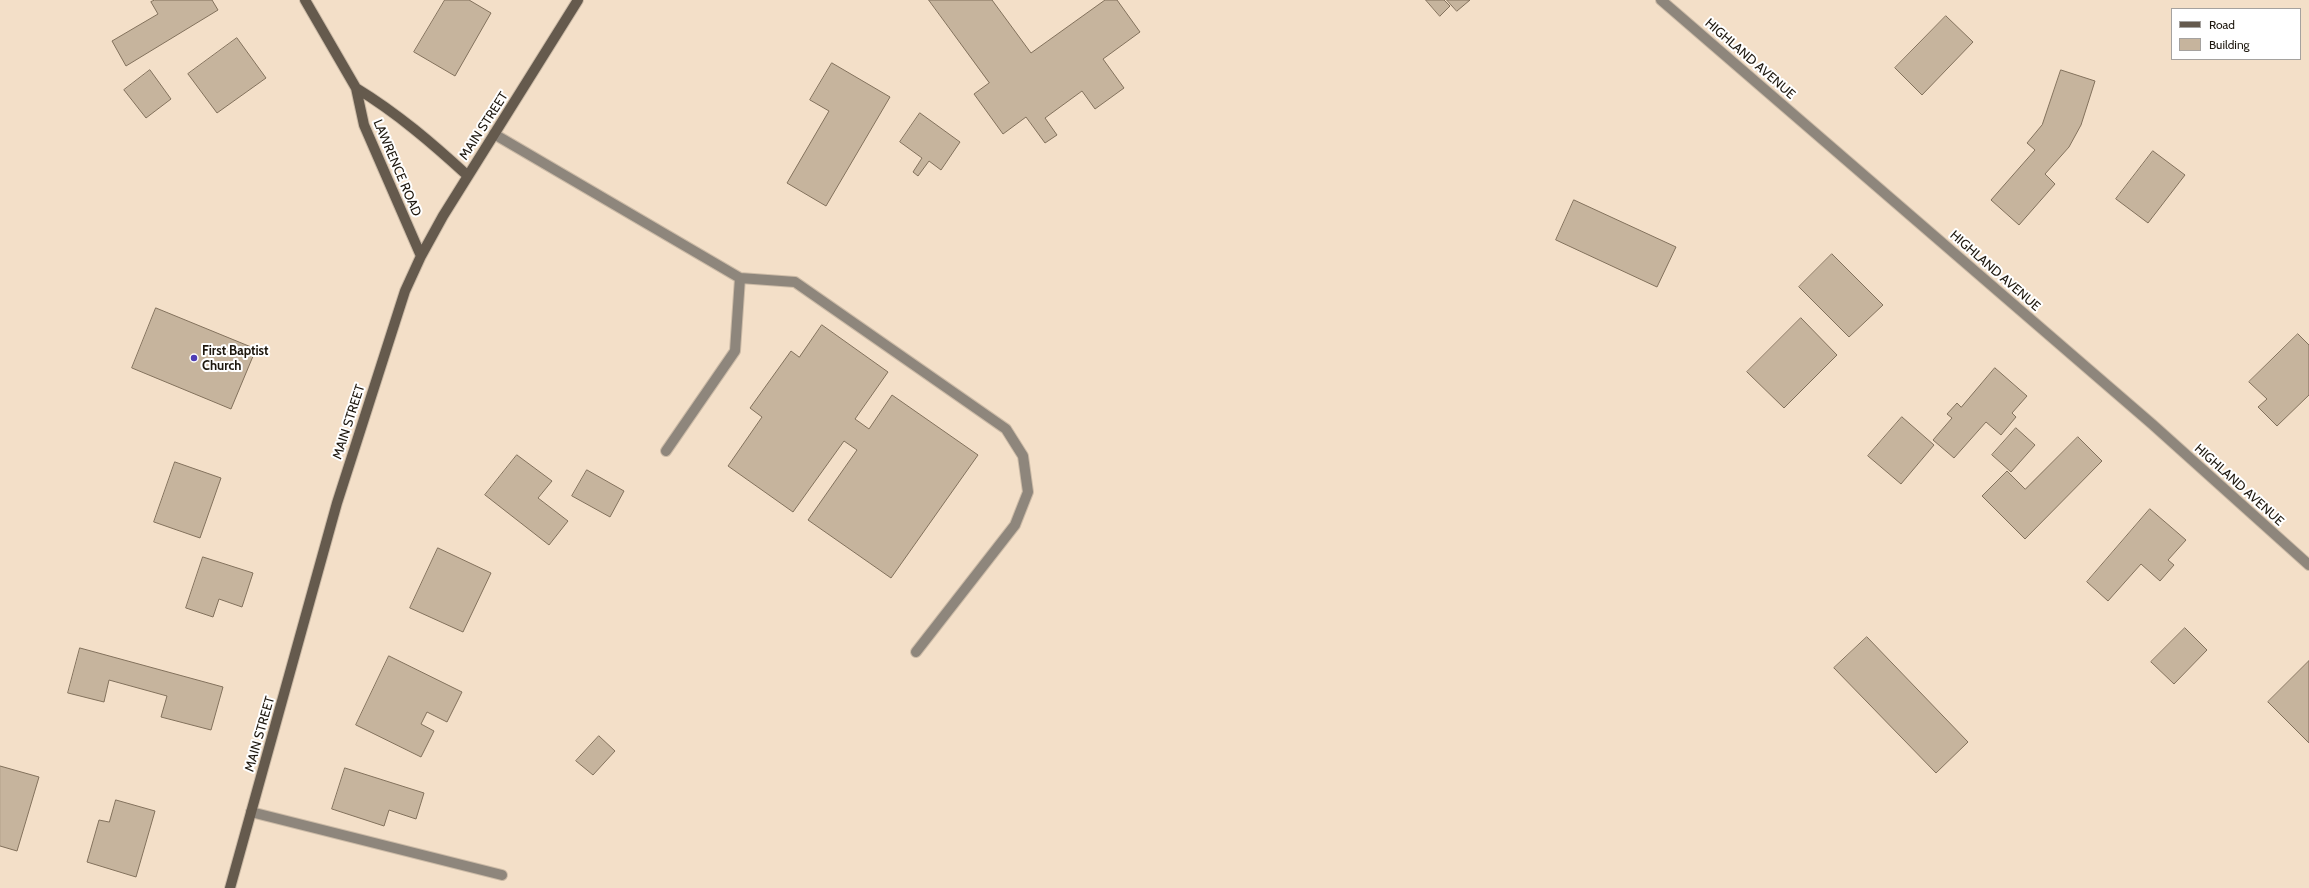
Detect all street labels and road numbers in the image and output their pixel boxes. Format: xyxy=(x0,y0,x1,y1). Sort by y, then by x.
street label: HIGHLAND AVENUE xyxy=(1702,15,1798,103)
street label: MAIN STREET xyxy=(456,89,512,163)
street label: LAWRENCE ROAD xyxy=(370,117,424,219)
street label: HIGHLAND AVENUE xyxy=(1947,227,2043,315)
street label: MAIN STREET xyxy=(330,383,368,461)
street label: HIGHLAND AVENUE xyxy=(2191,441,2287,529)
street label: MAIN STREET xyxy=(242,695,278,773)

